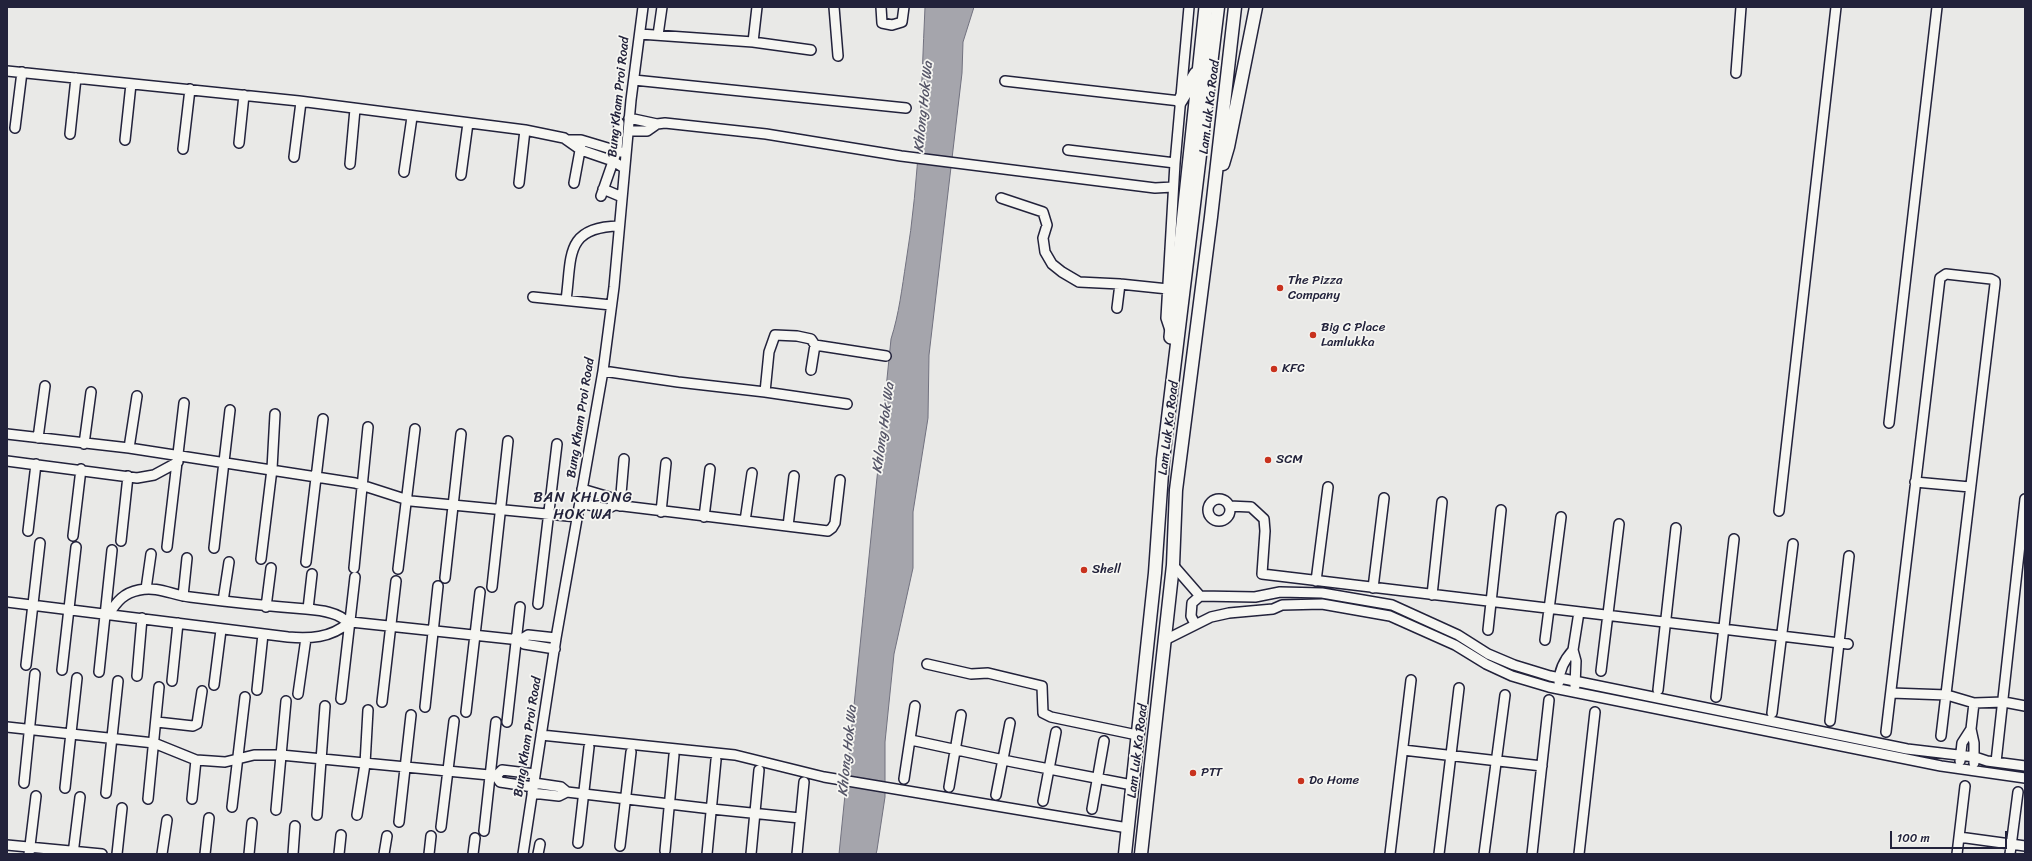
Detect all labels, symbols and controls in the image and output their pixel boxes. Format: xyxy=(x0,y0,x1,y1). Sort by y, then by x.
street label: Bung Kham Proi Road xyxy=(605,36,633,158)
street label: Lam Luk Ka Road xyxy=(1196,59,1224,155)
water label: Khlong Hok Wa xyxy=(911,61,937,153)
place label: The Pizza Company xyxy=(1288,273,1342,304)
marker: The Pizza Company xyxy=(1275,283,1285,293)
place label: Big C Place Lamlukka xyxy=(1321,320,1386,351)
marker: Big C Place Lamlukka xyxy=(1308,330,1318,340)
street label: Bung Kham Proi Road xyxy=(564,357,598,479)
place label: KFC xyxy=(1282,361,1305,377)
marker: KFC xyxy=(1269,364,1279,374)
street label: Lam Luk Ka Road xyxy=(1155,380,1183,476)
water label: Khlong Hok Wa xyxy=(869,382,899,474)
place label: SCM xyxy=(1276,452,1303,468)
marker: SCM xyxy=(1263,455,1273,465)
district label: BAN KHLONG HOK WA xyxy=(533,489,633,524)
place label: Shell xyxy=(1092,562,1121,578)
marker: Shell xyxy=(1079,565,1089,575)
street label: Bung Kham Proi Road xyxy=(511,676,545,798)
street label: Lam Luk Ka Road xyxy=(1124,703,1152,799)
water label: Khlong Hok Wa xyxy=(835,705,861,797)
place label: PTT xyxy=(1201,765,1222,781)
marker: PTT xyxy=(1188,768,1198,778)
place label: Do Home xyxy=(1309,773,1359,789)
marker: Do Home xyxy=(1296,776,1306,786)
scale bar xyxy=(1892,823,2009,849)
text: 100 m xyxy=(1897,827,1930,849)

